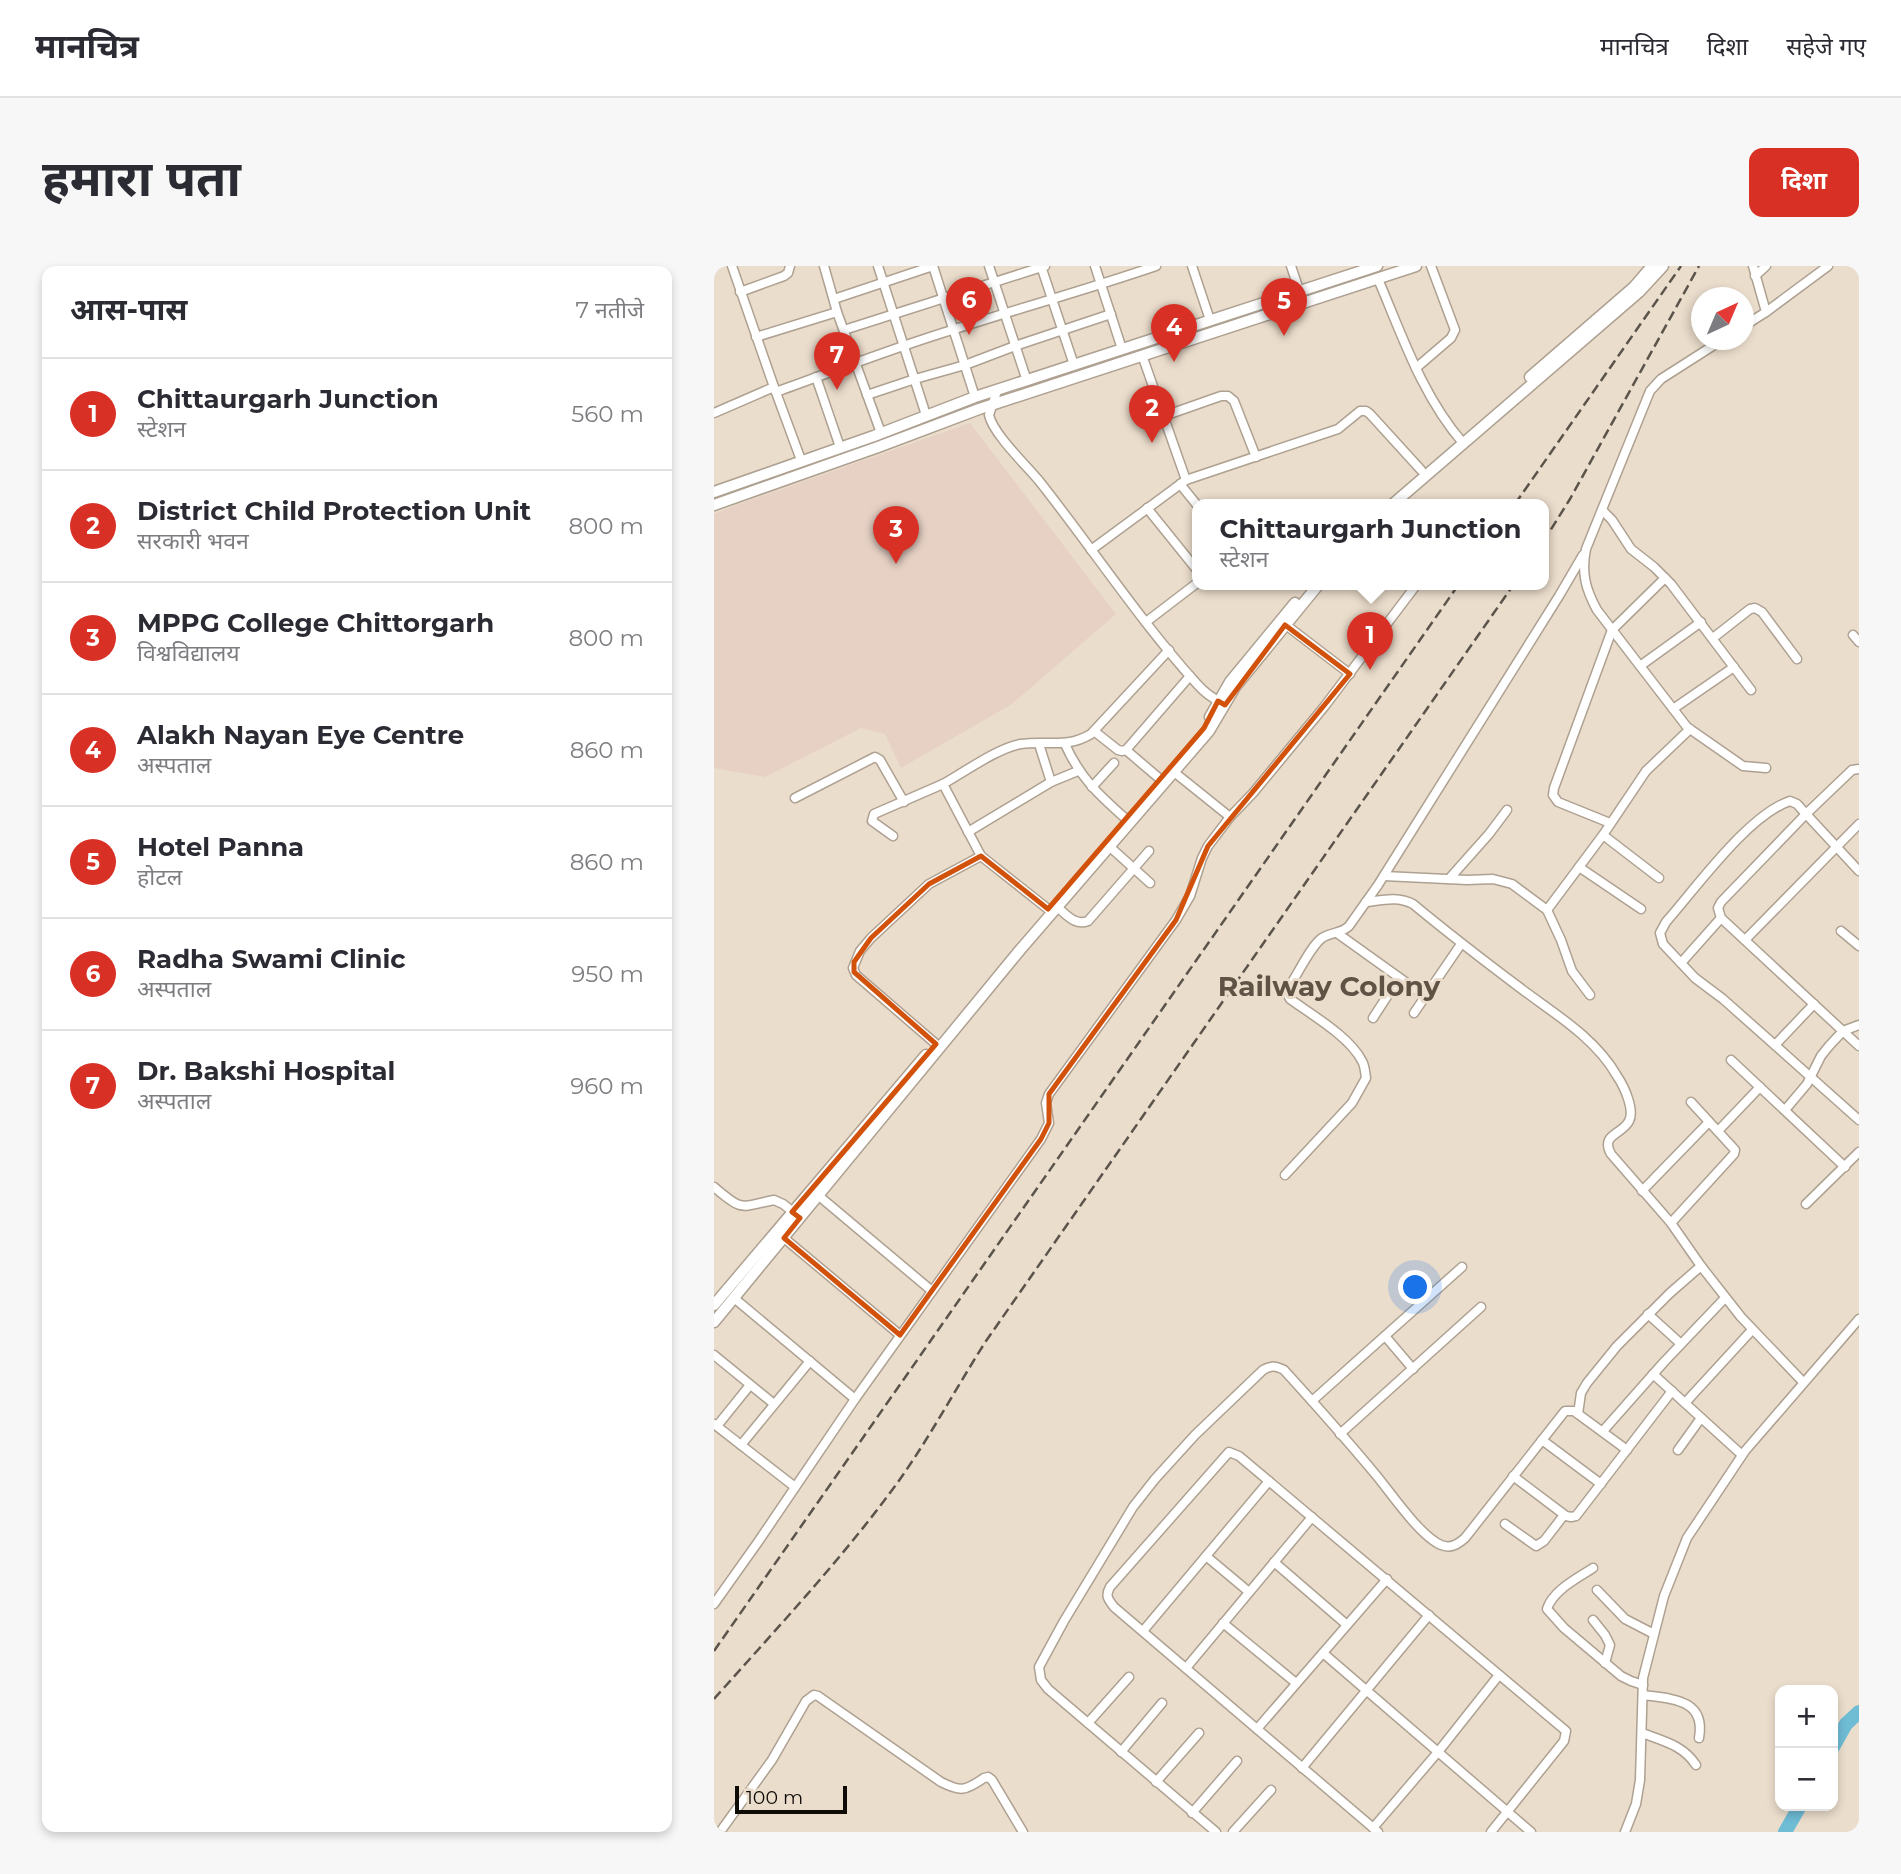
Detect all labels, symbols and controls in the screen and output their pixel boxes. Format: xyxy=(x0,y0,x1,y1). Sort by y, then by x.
text: मानचित्र xyxy=(35,26,139,66)
text: मानचित्र xyxy=(1600,32,1669,61)
text: दिशा xyxy=(1707,32,1748,61)
text: सहेजे गए xyxy=(1786,32,1866,61)
button: दिशा xyxy=(1749,148,1859,217)
text: हमारा पता xyxy=(42,149,241,208)
pin: 6 xyxy=(946,277,992,335)
pin: 5 xyxy=(1261,278,1307,336)
north arrow xyxy=(1691,287,1754,350)
text: आस-पास xyxy=(70,291,188,328)
text: 7 नतीजे xyxy=(576,296,644,324)
pin: 4 xyxy=(1151,304,1197,362)
pin: 7 xyxy=(814,332,860,390)
text: Chittaurgarh Junction xyxy=(137,383,439,415)
pin: 2 xyxy=(1129,385,1175,443)
text: 1 xyxy=(88,400,98,428)
text: 560 m xyxy=(571,400,644,428)
text: स्टेशन xyxy=(137,415,186,443)
text: District Child Protection Unit xyxy=(137,495,531,527)
popup xyxy=(1192,499,1549,590)
pin: 3 xyxy=(873,506,919,564)
text: 2 xyxy=(86,512,100,540)
text: 800 m xyxy=(568,512,644,540)
text: Chittaurgarh Junction xyxy=(1220,513,1521,545)
text: सरकारी भवन xyxy=(137,527,249,555)
text: स्टेशन xyxy=(1220,545,1269,573)
text: MPPG College Chittorgarh xyxy=(137,607,494,639)
pin: 1 xyxy=(1347,612,1393,670)
text: 3 xyxy=(86,624,100,652)
text: 800 m xyxy=(568,624,644,652)
text: विश्वविद्यालय xyxy=(137,639,240,667)
text: Alakh Nayan Eye Centre xyxy=(137,719,464,751)
text: 4 xyxy=(85,736,101,764)
text: 860 m xyxy=(570,736,644,764)
text: अस्पताल xyxy=(137,751,211,779)
text: Hotel Panna xyxy=(137,831,304,863)
text: 5 xyxy=(86,848,100,876)
text: 860 m xyxy=(570,848,644,876)
text: होटल xyxy=(137,863,182,891)
text: Radha Swami Clinic xyxy=(137,943,406,975)
text: 6 xyxy=(86,960,100,988)
text: 950 m xyxy=(571,960,644,988)
district label: Railway Colony xyxy=(1218,969,1441,1003)
text: अस्पताल xyxy=(137,975,211,1003)
text: Dr. Bakshi Hospital xyxy=(137,1055,395,1087)
text: 7 xyxy=(86,1072,100,1100)
text: 960 m xyxy=(570,1072,644,1100)
text: अस्पताल xyxy=(137,1087,211,1115)
your location xyxy=(1398,1270,1432,1304)
map controls xyxy=(1775,1685,1838,1811)
button: + xyxy=(1775,1685,1838,1748)
button: − xyxy=(1775,1748,1838,1811)
scale bar xyxy=(735,1783,847,1815)
text: 100 m xyxy=(746,1786,803,1809)

